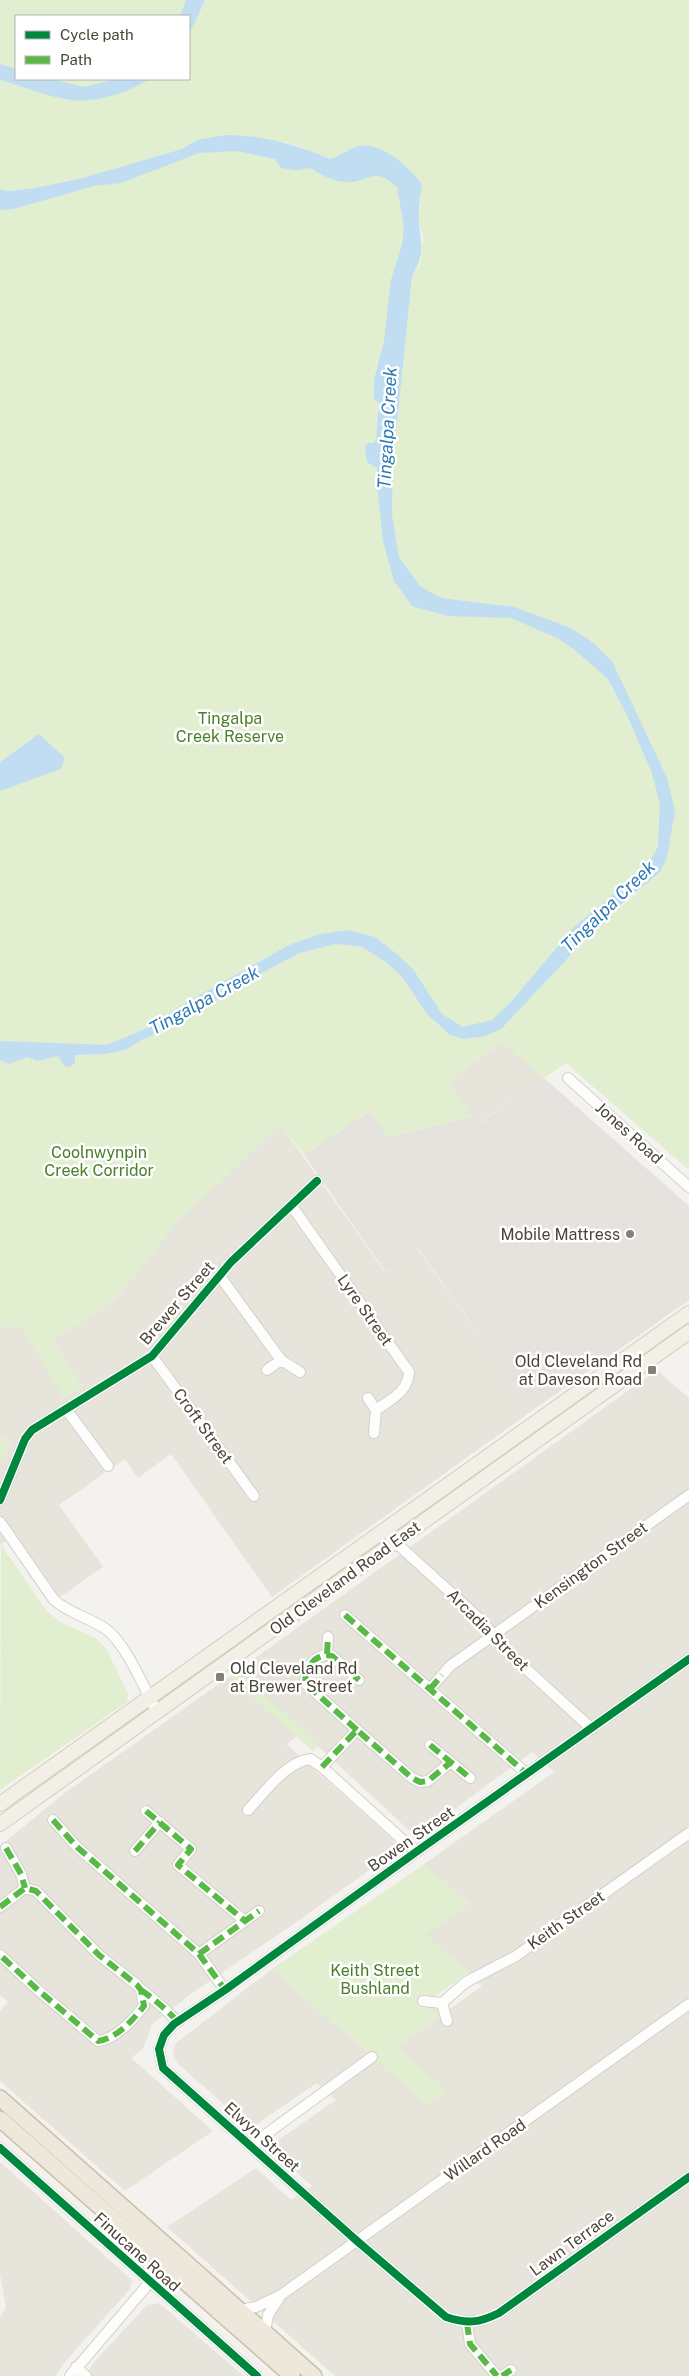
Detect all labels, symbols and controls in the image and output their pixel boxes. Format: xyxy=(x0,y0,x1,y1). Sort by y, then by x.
legend xyxy=(15,15,190,80)
text: Cycle path xyxy=(60,26,134,43)
text: Path xyxy=(60,51,92,68)
water label: Tingalpa Creek xyxy=(373,366,401,490)
park label: Tingalpa Creek Reserve xyxy=(176,709,284,746)
water label: Tingalpa Creek xyxy=(557,856,659,956)
water label: Tingalpa Creek xyxy=(145,961,263,1039)
street label: Jones Road xyxy=(592,1098,666,1168)
park label: Coolnwynpin Creek Corridor xyxy=(44,1143,154,1180)
place label: Mobile Mattress xyxy=(500,1225,620,1244)
marker: Mobile Mattress xyxy=(624,1228,636,1240)
street label: Brewer Street xyxy=(136,1257,218,1349)
street label: Lyre Street xyxy=(333,1271,397,1349)
place label: Old Cleveland Rd at Daveson Road xyxy=(515,1352,642,1389)
marker: Old Cleveland Rd at Daveson Road xyxy=(646,1364,658,1376)
street label: Croft Street xyxy=(169,1385,237,1467)
street label: Old Cleveland Road East xyxy=(266,1517,424,1639)
street label: Kensington Street xyxy=(531,1518,651,1612)
street label: Arcadia Street xyxy=(443,1585,533,1675)
place label: Old Cleveland Rd at Brewer Street xyxy=(230,1659,357,1696)
marker: Old Cleveland Rd at Brewer Street xyxy=(214,1671,226,1683)
street label: Bowen Street xyxy=(364,1802,458,1876)
street label: Keith Street xyxy=(524,1887,608,1953)
park label: Keith Street Bushland xyxy=(330,1961,420,1998)
street label: Elwyn Street xyxy=(220,2098,304,2176)
street label: Willard Road xyxy=(441,2115,529,2185)
street label: Lawn Terrace xyxy=(526,2206,618,2280)
street label: Finucane Road xyxy=(90,2208,184,2296)

